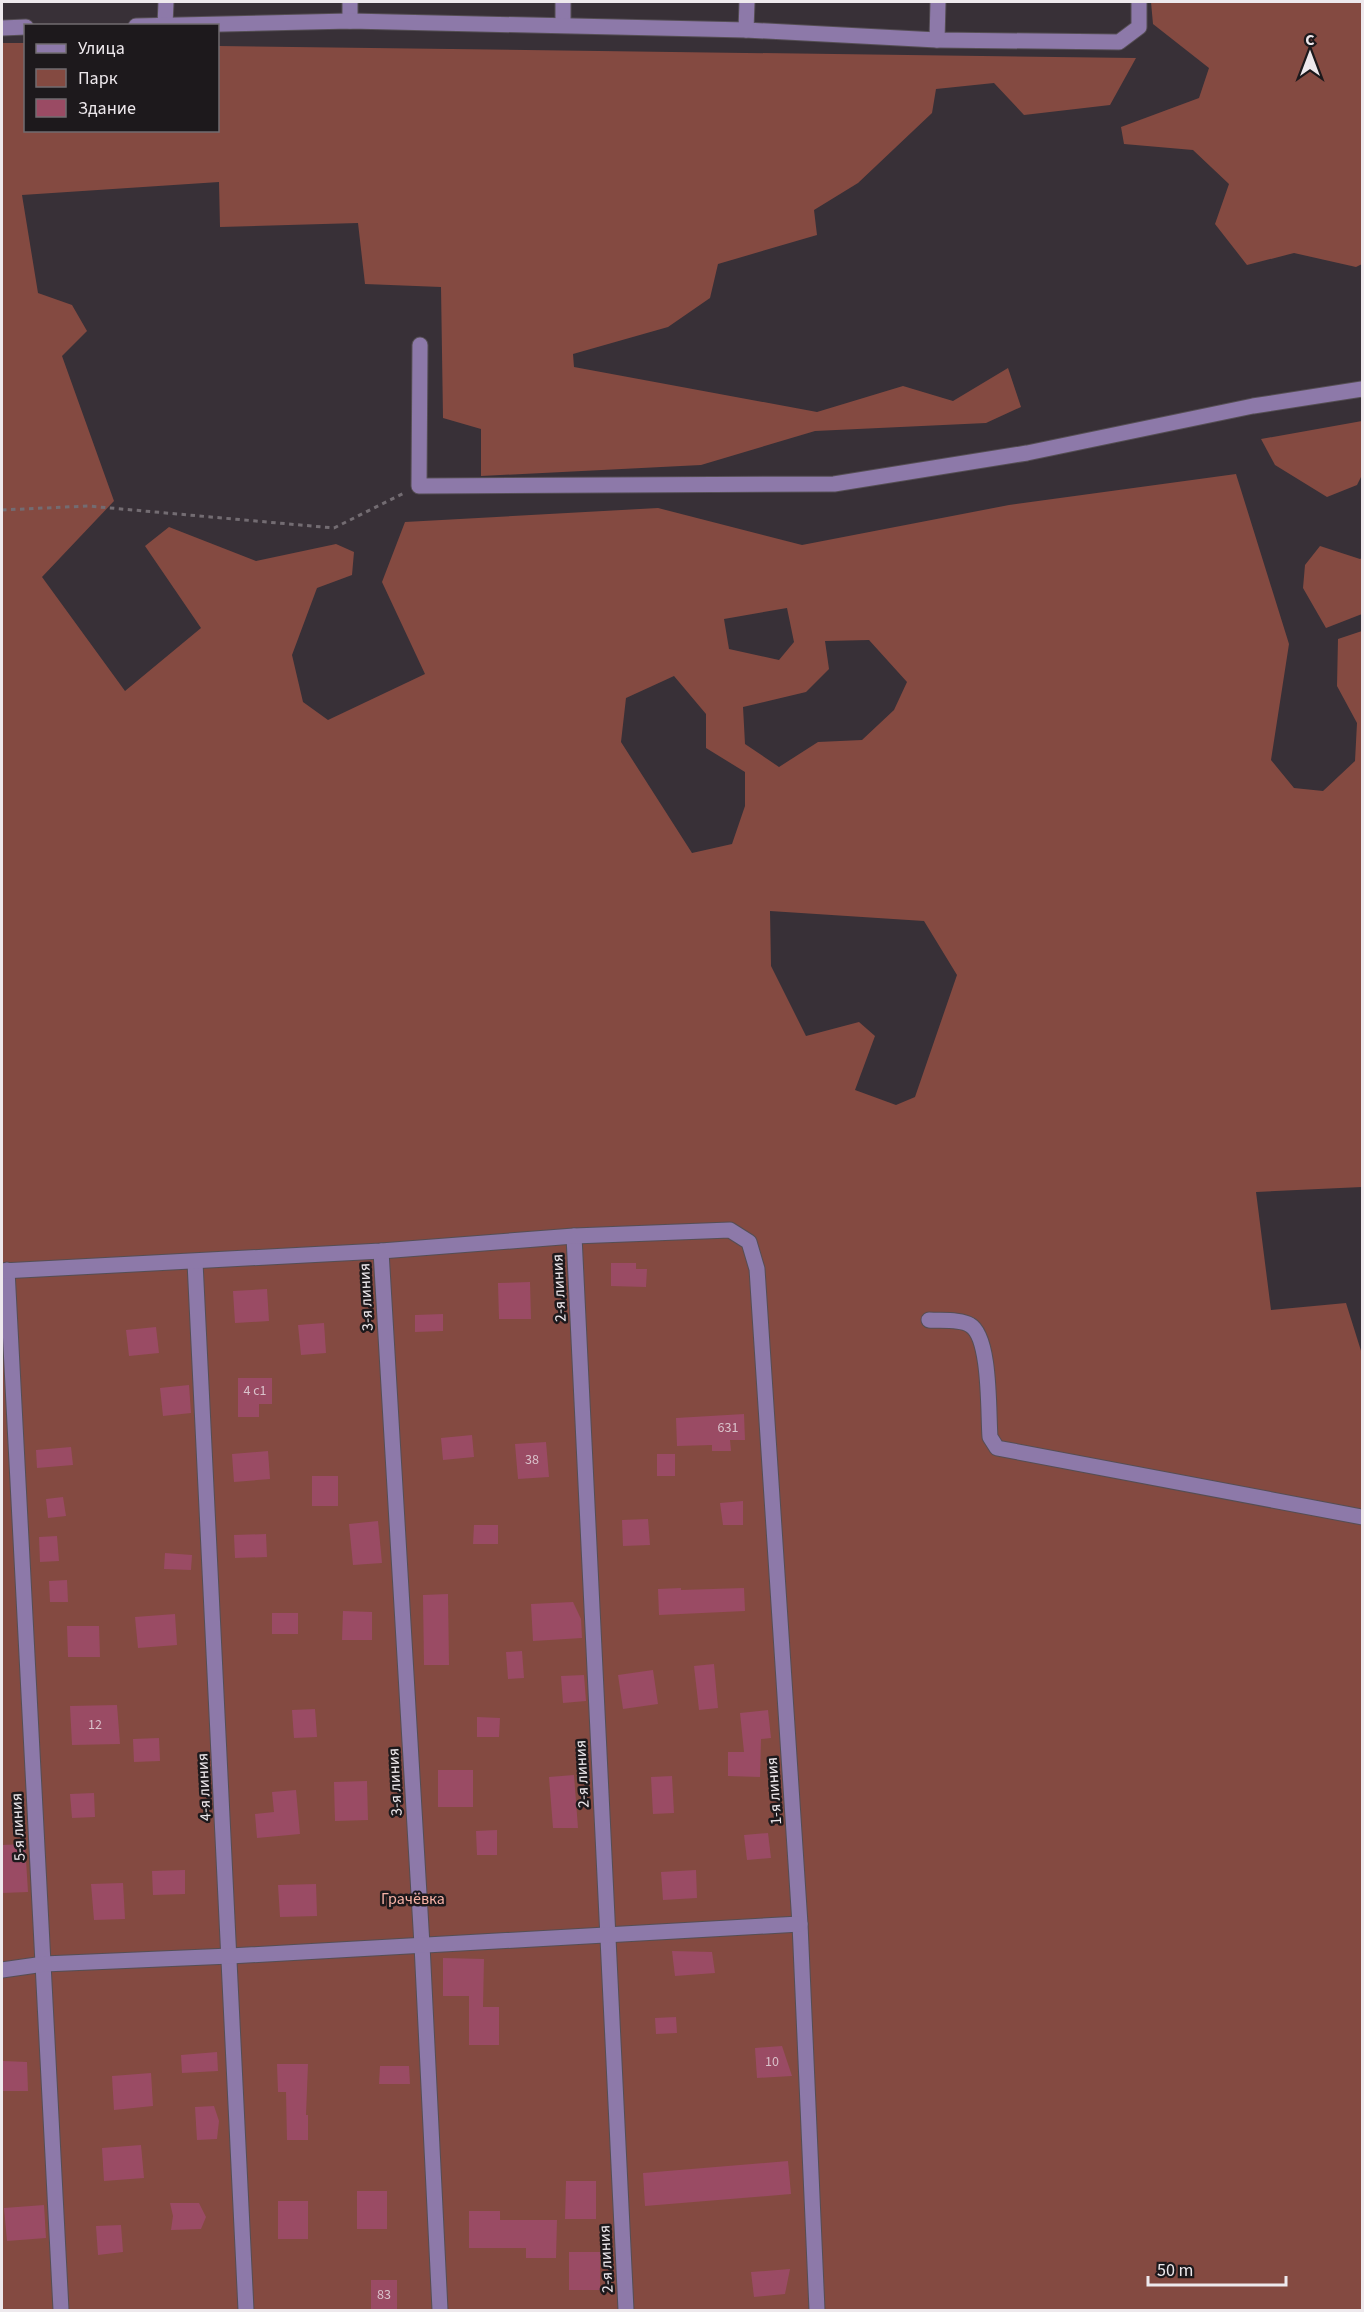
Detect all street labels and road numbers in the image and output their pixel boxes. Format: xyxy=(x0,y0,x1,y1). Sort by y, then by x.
street label: 2-я линия xyxy=(546,1253,572,1323)
street label: 3-я линия xyxy=(353,1262,379,1332)
street label: 2-я линия xyxy=(569,1739,595,1809)
street label: 3-я линия xyxy=(382,1747,408,1817)
street label: 4-я линия xyxy=(191,1752,217,1822)
street label: 1-я линия xyxy=(761,1756,787,1826)
street label: 5-я линия xyxy=(5,1792,31,1862)
street label: 2-я линия xyxy=(593,2224,619,2294)

